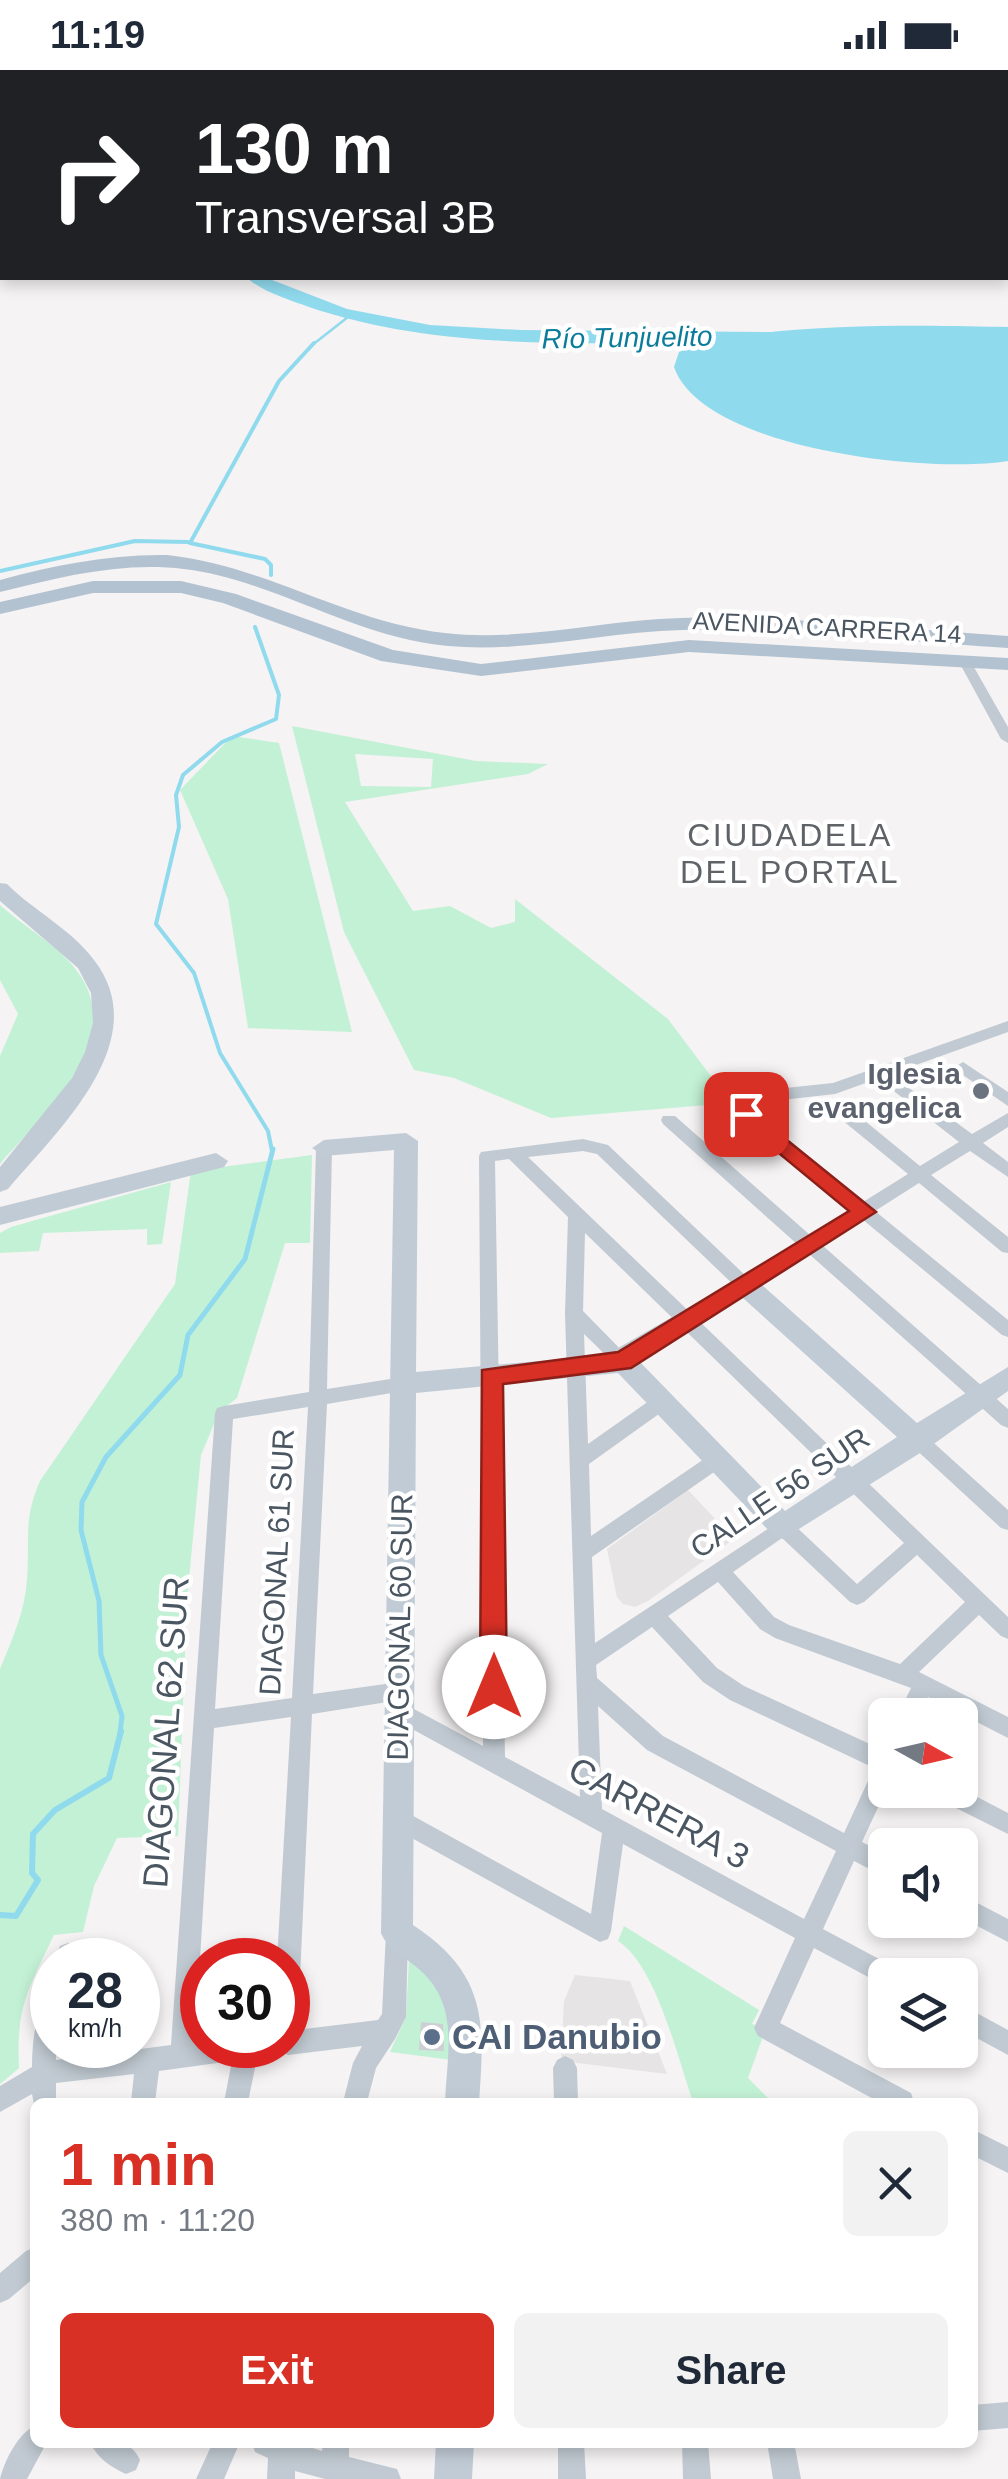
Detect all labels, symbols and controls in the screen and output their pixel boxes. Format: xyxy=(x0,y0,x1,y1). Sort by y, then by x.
text: 11:19 xyxy=(50,14,145,56)
icon: right xyxy=(30,110,160,240)
text: 130 m xyxy=(195,110,393,188)
text: Transversal 3B xyxy=(195,192,496,243)
water label: Río Tunjuelito xyxy=(541,321,713,354)
street label: AVENIDA CARRERA 14 xyxy=(692,606,962,648)
district label: CIUDADELA DEL PORTAL xyxy=(680,817,900,890)
place label: Iglesia evangelica xyxy=(808,1057,961,1124)
pin xyxy=(704,1072,789,1157)
marker: Iglesia evangelica xyxy=(970,1080,992,1102)
icon: arrive xyxy=(719,1087,774,1142)
street label: CALLE 56 SUR xyxy=(684,1421,875,1565)
street label: DIAGONAL 61 SUR xyxy=(253,1428,300,1696)
street label: DIAGONAL 60 SUR xyxy=(381,1493,418,1761)
street label: DIAGONAL 62 SUR xyxy=(135,1575,196,1889)
position arrow xyxy=(442,1635,546,1739)
north arrow xyxy=(868,1698,978,1808)
map controls xyxy=(868,1698,978,2068)
street label: CARRERA 3 xyxy=(562,1749,756,1876)
button: sound xyxy=(868,1828,978,1938)
speed limit sign: 30 xyxy=(180,1938,310,2068)
button: layers xyxy=(868,1958,978,2068)
text: 28 xyxy=(67,1963,123,2019)
text: km/h xyxy=(68,2014,122,2042)
place label: CAI Danubio xyxy=(452,2017,662,2056)
marker: CAI Danubio xyxy=(421,2026,443,2048)
text: 1 min xyxy=(60,2131,217,2198)
button: close xyxy=(843,2131,948,2236)
text: 380 m · 11:20 xyxy=(60,2202,255,2238)
button: Exit xyxy=(60,2313,494,2428)
button: Share xyxy=(514,2313,948,2428)

